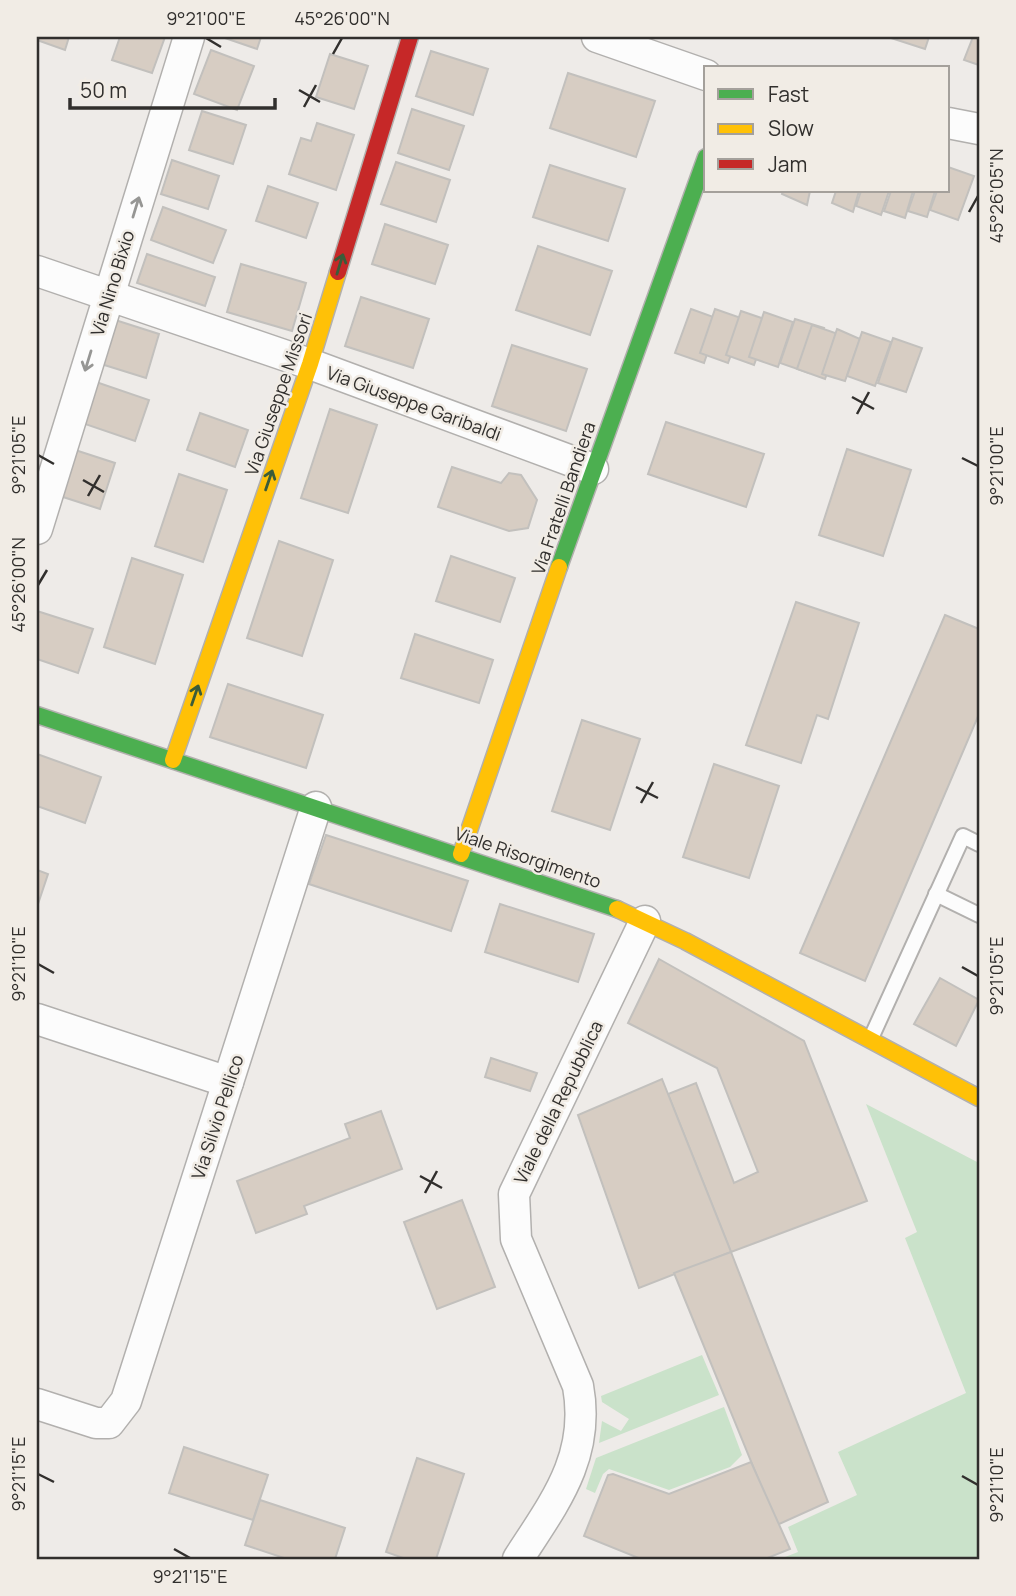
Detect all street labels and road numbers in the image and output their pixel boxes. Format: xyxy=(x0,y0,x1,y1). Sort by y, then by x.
street label: Via Nino Bixio xyxy=(85,227,139,339)
street label: Via Giuseppe Missori xyxy=(239,309,317,479)
street label: Via Giuseppe Garibaldi xyxy=(323,360,505,446)
street label: Via Fratelli Bandiera xyxy=(526,418,600,578)
street label: Viale Risorgimento xyxy=(452,821,604,893)
street label: Viale della Repubblica xyxy=(508,1016,608,1188)
street label: Via Silvio Pellico xyxy=(186,1052,248,1182)

